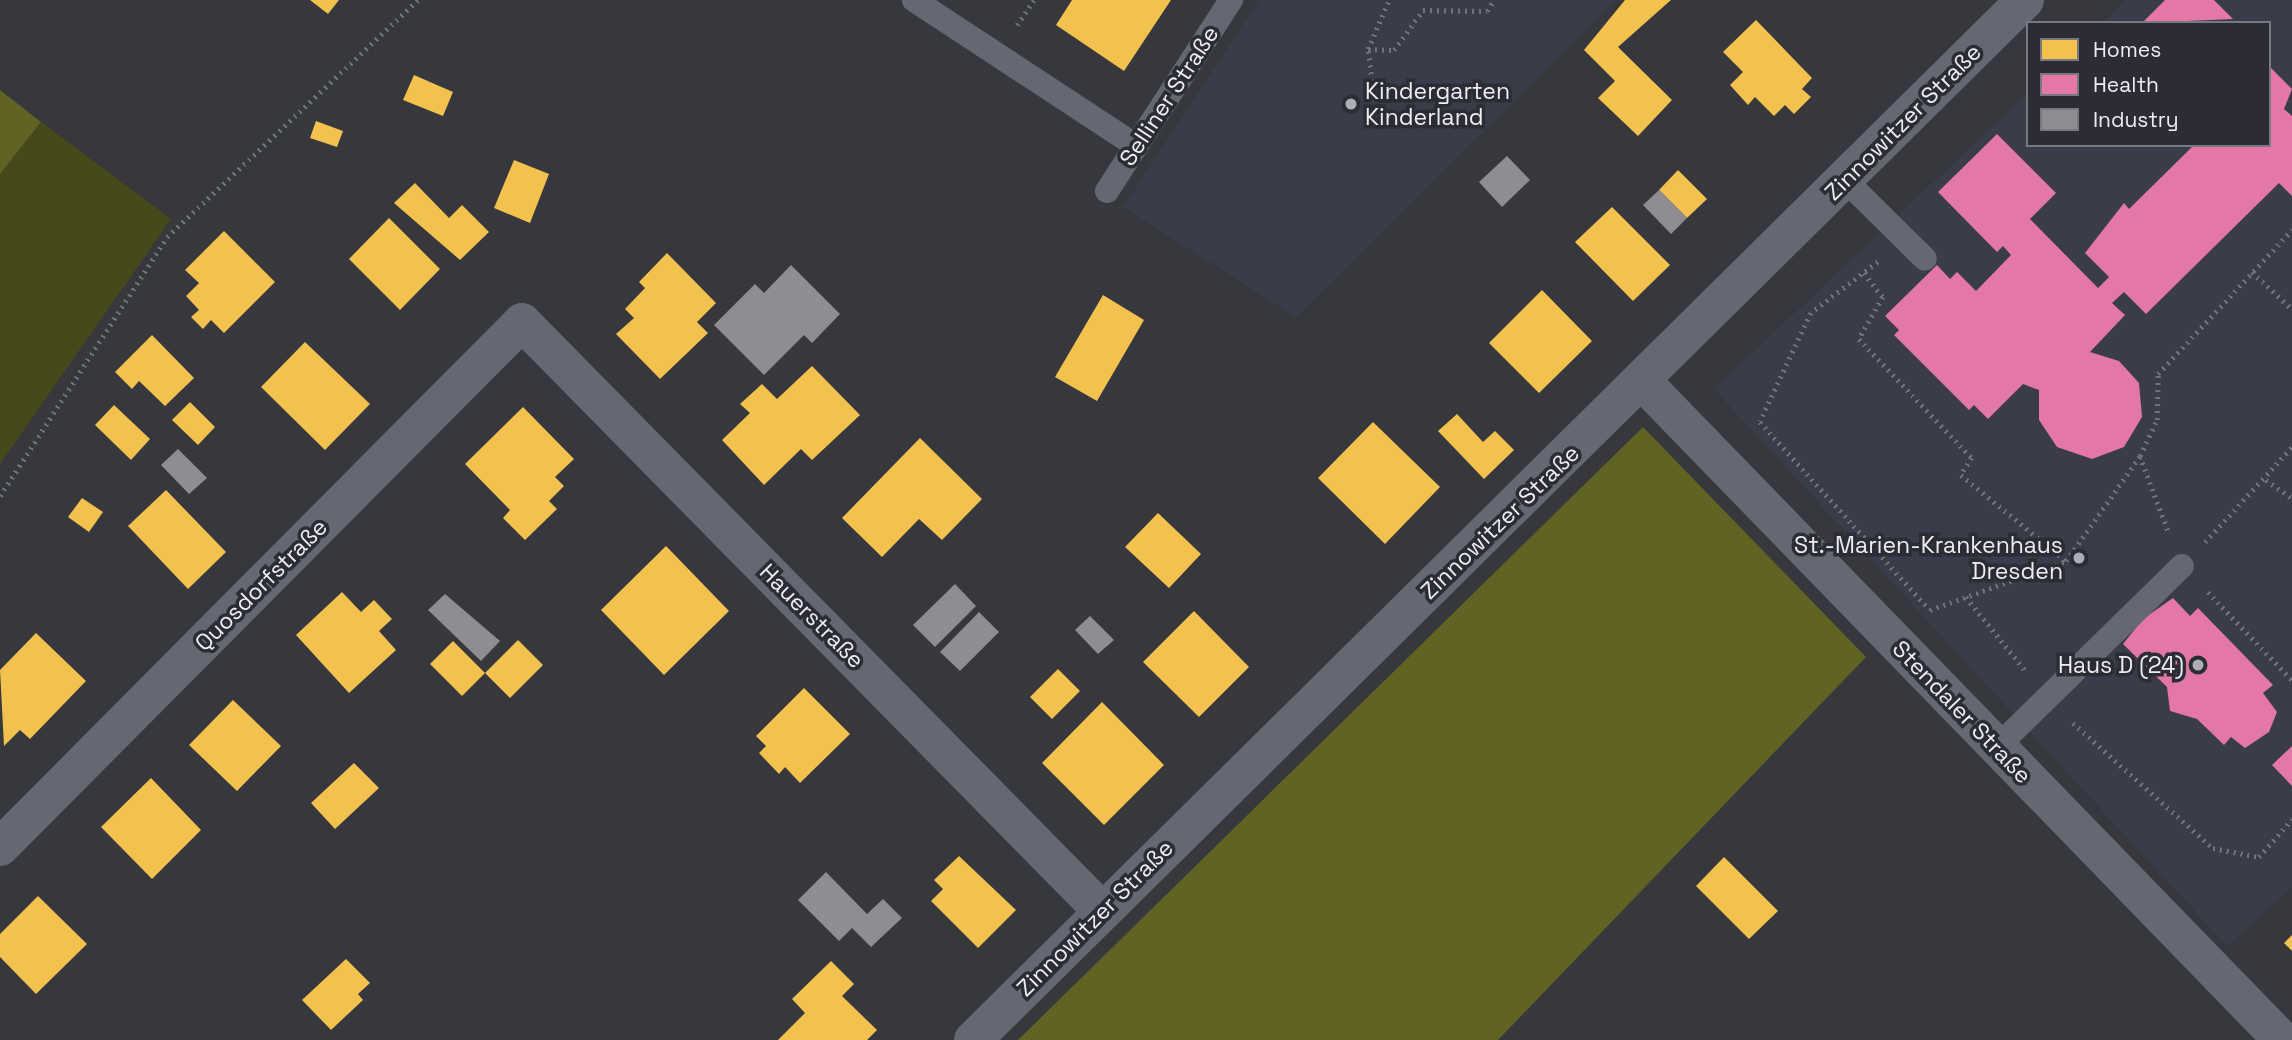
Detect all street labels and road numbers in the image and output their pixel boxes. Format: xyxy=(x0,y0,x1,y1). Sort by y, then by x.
street label: Selliner Straße xyxy=(1114,21,1224,171)
street label: Zinnowitzer Straße xyxy=(1819,38,1987,206)
street label: Zinnowitzer Straße xyxy=(1415,439,1585,605)
street label: Quosdorfstraße xyxy=(189,513,333,657)
street label: Hauerstraße xyxy=(754,558,870,674)
street label: Stendaler Straße xyxy=(1887,635,2037,789)
street label: Zinnowitzer Straße xyxy=(1011,834,1179,1002)

